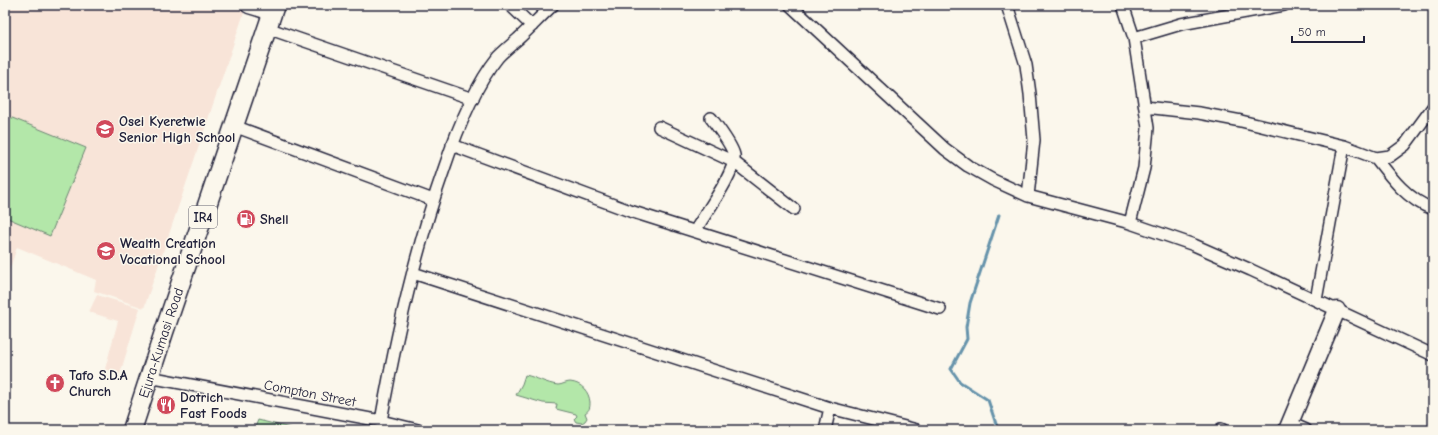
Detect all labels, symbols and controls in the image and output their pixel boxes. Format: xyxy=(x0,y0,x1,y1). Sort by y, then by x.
scale bar xyxy=(1292,18,1364,44)
text: 50 m xyxy=(1298,25,1326,39)
place label: Osei Kyeretwie Senior High School xyxy=(119,113,235,146)
school or university icon: Osei Kyeretwie Senior High School xyxy=(94,118,116,140)
road number: IR4 xyxy=(189,206,217,228)
fuel station icon: Shell xyxy=(235,208,257,230)
place label: Shell xyxy=(260,211,289,228)
place label: Wealth Creation Vocational School xyxy=(120,235,225,268)
school or university icon: Wealth Creation Vocational School xyxy=(95,240,117,262)
street label: Ejura-Kumasi Road xyxy=(135,286,187,400)
place label: Tafo S.D.A Church xyxy=(69,367,128,400)
church icon: Tafo S.D.A Church xyxy=(44,372,66,394)
street label: Compton Street xyxy=(262,376,358,411)
place label: Dotrich Fast Foods xyxy=(180,389,247,422)
restaurant icon: Dotrich Fast Foods xyxy=(155,394,177,416)

